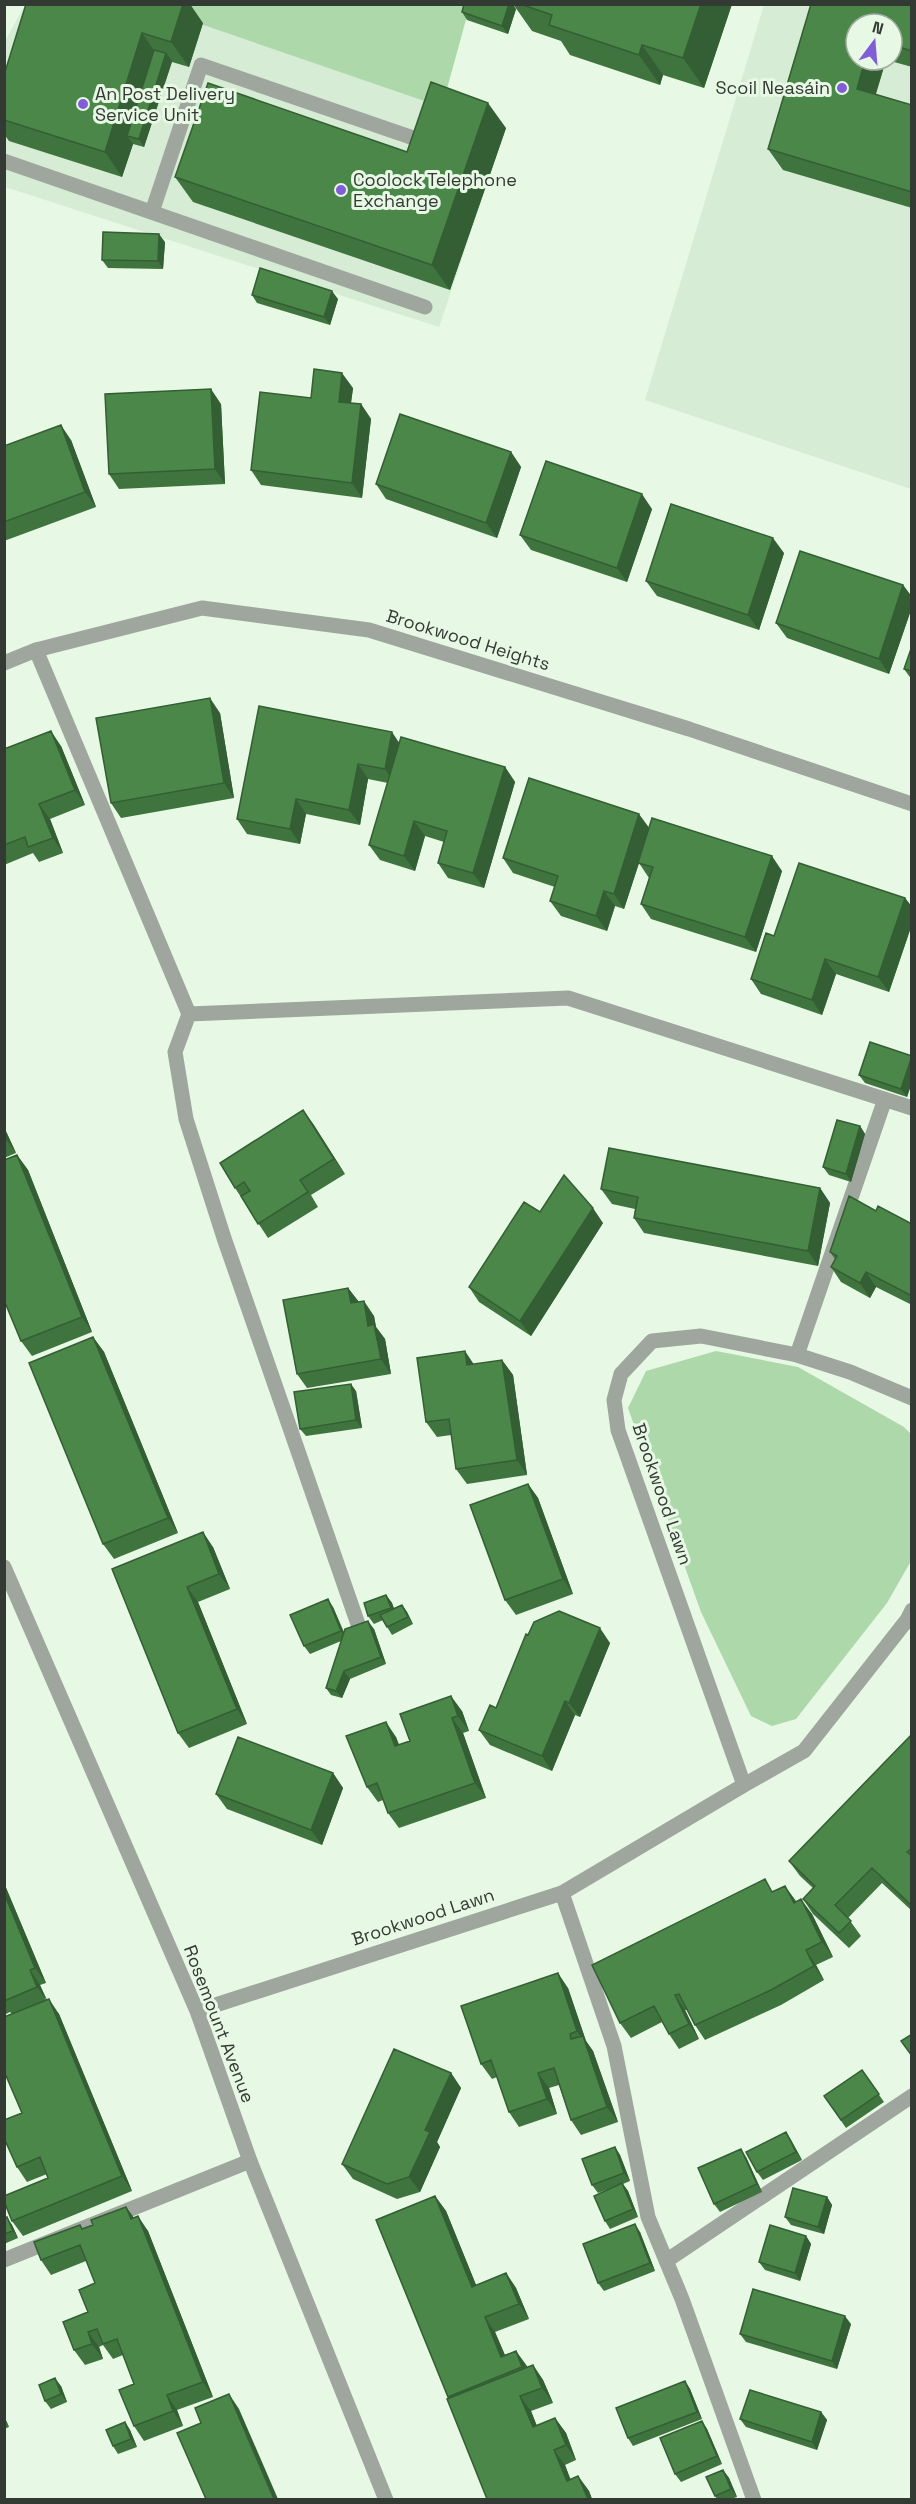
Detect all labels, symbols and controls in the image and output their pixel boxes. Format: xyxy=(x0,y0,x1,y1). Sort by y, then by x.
north arrow xyxy=(844,12,904,72)
text: N xyxy=(870,16,886,40)
place label: Scoil Neasáin xyxy=(716,76,830,99)
marker: Scoil Neasáin xyxy=(835,81,849,95)
place label: An Post Delivery Service Unit xyxy=(95,82,235,126)
marker: An Post Delivery Service Unit xyxy=(76,97,90,111)
place label: Coolock Telephone Exchange xyxy=(353,168,517,212)
marker: Coolock Telephone Exchange xyxy=(334,183,348,197)
street label: Brookwood Heights xyxy=(384,604,553,675)
street label: Brookwood Lawn xyxy=(627,1420,698,1568)
street label: Brookwood Lawn xyxy=(349,1883,497,1950)
street label: Rosemount Avenue xyxy=(179,1942,260,2106)

